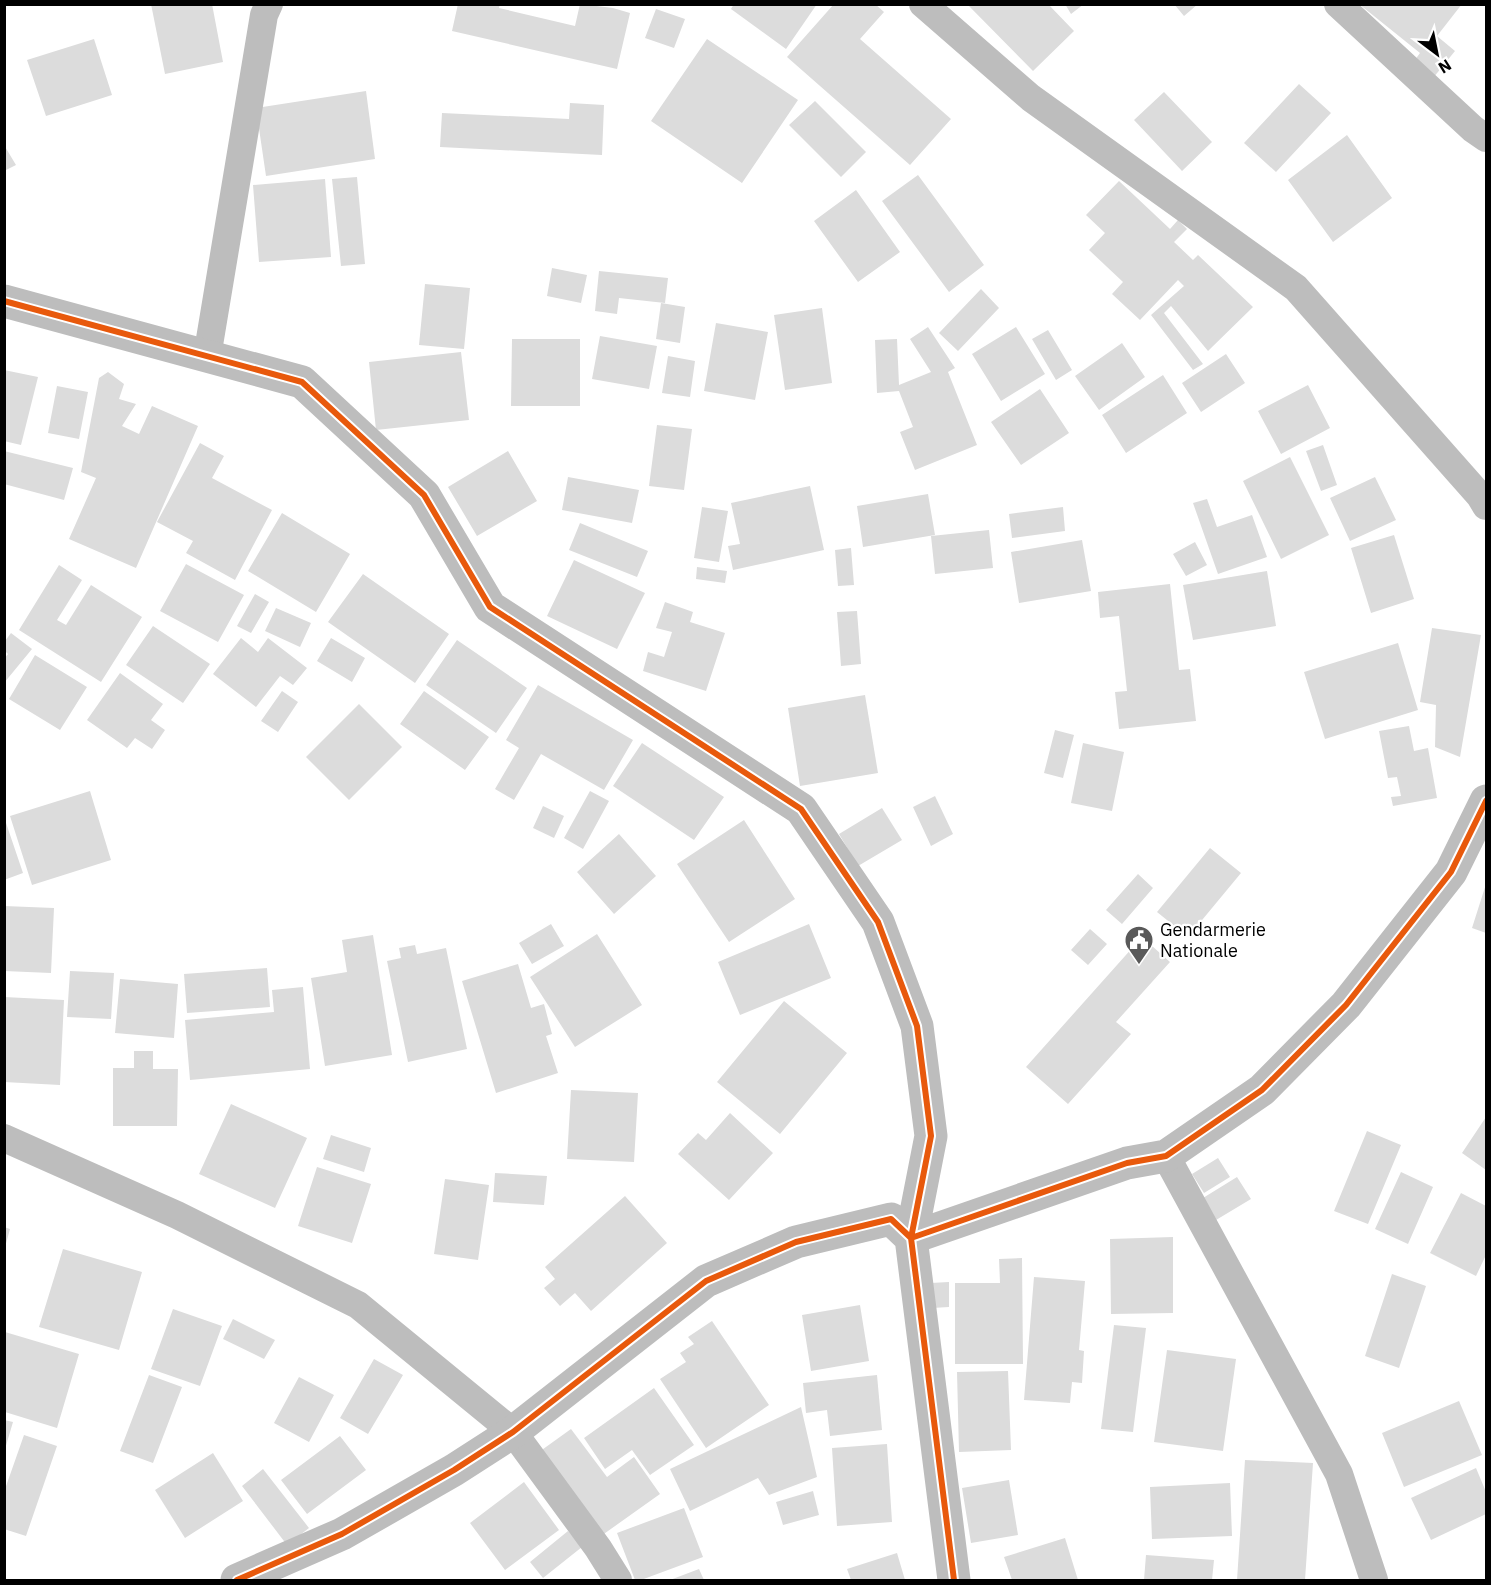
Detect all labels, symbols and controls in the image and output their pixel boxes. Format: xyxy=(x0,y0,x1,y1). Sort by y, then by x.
north arrow xyxy=(1407,24,1467,84)
text: N xyxy=(1435,55,1455,78)
place label: Gendarmerie Nationale xyxy=(1160,918,1266,962)
public building icon: Gendarmerie Nationale xyxy=(1123,924,1155,966)

